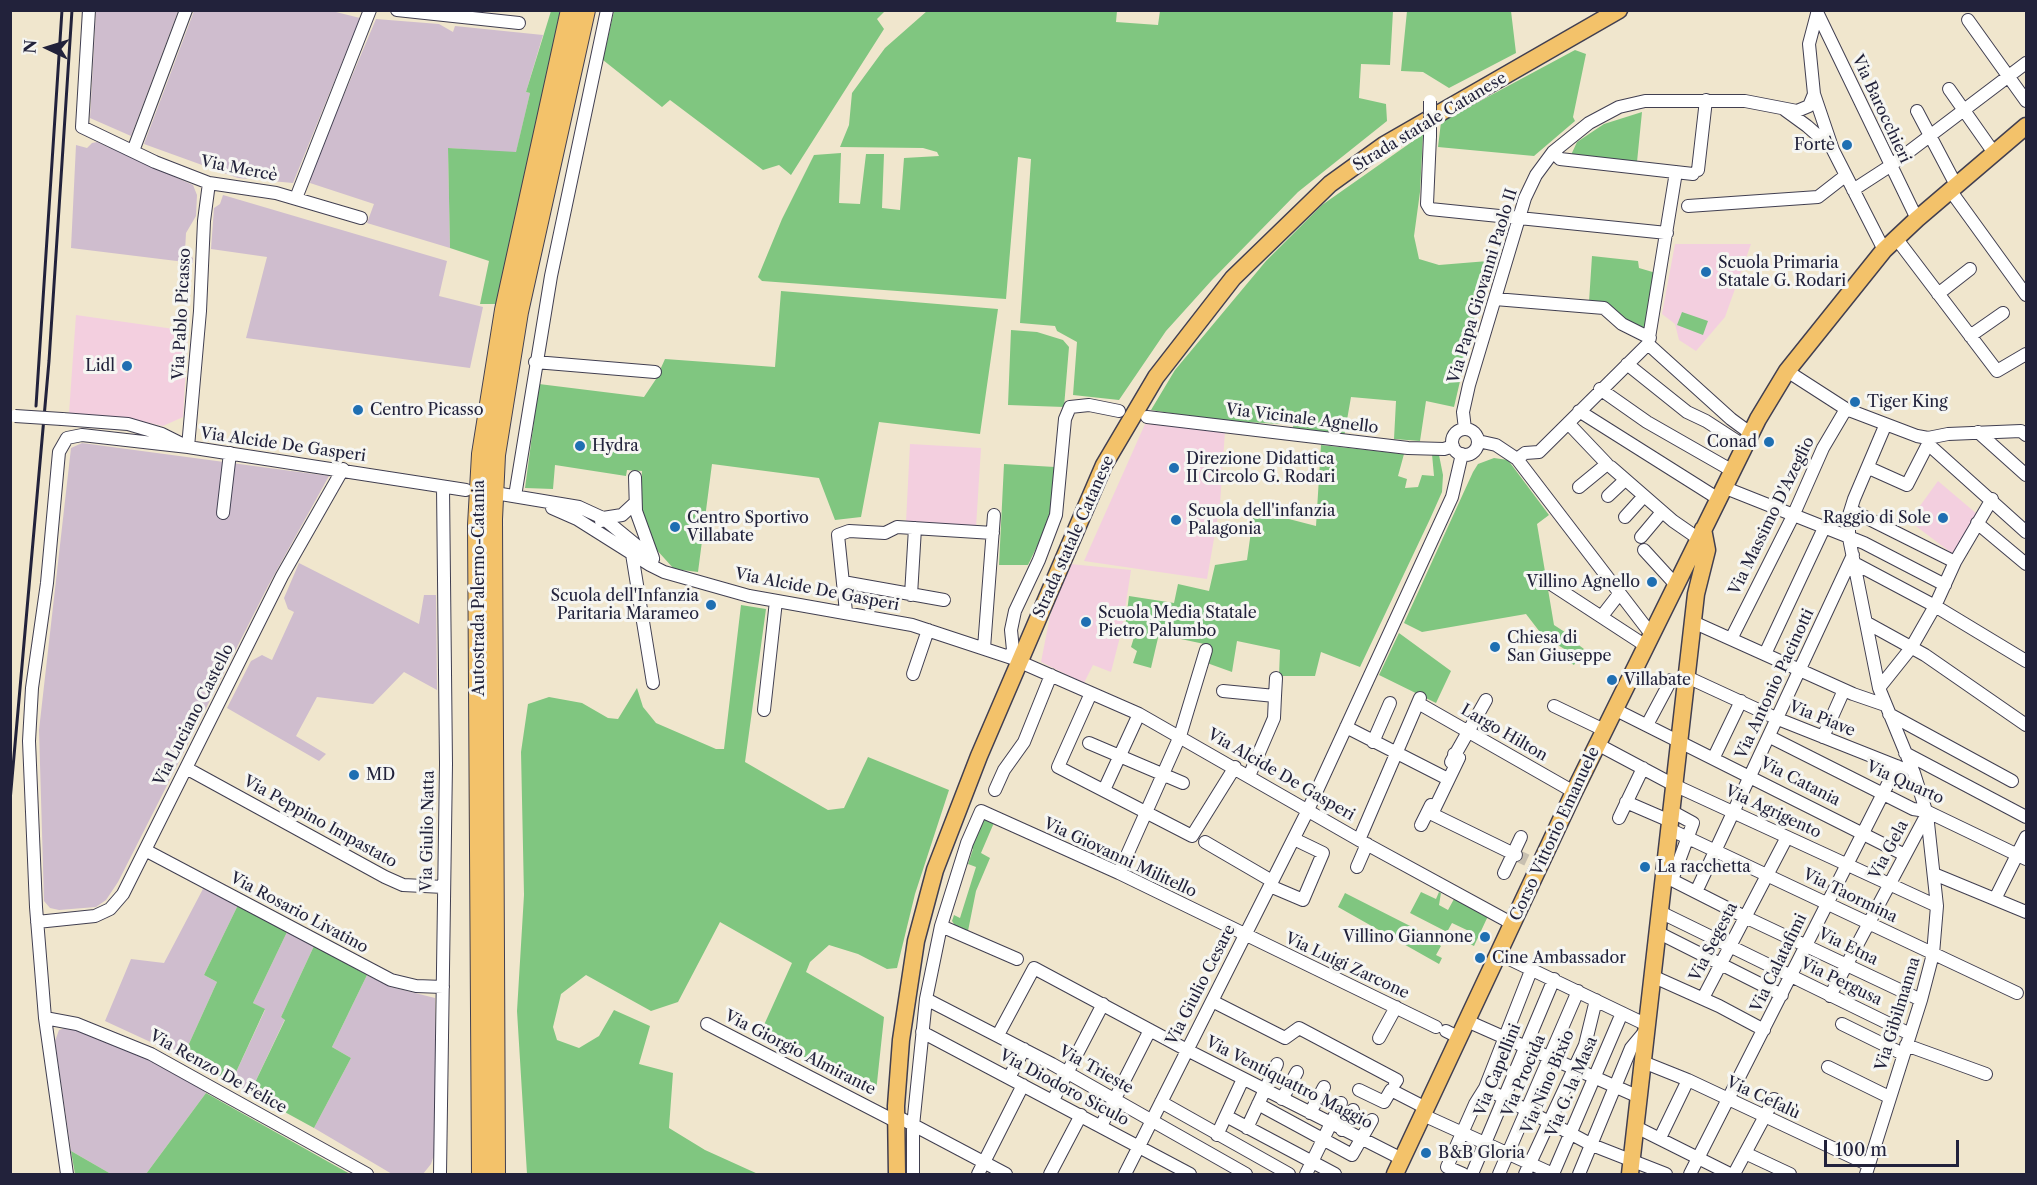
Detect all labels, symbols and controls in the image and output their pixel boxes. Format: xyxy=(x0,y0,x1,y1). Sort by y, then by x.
north arrow xyxy=(18,18,78,78)
text: N xyxy=(20,39,41,54)
street label: Via Barocchieri xyxy=(1848,52,1914,166)
street label: Strada statale Catanese xyxy=(1350,69,1510,175)
place label: Fortè xyxy=(1794,135,1835,155)
marker: Fortè xyxy=(1840,138,1854,152)
street label: Via Mercè xyxy=(199,152,279,186)
street label: Via Papa Giovanni Paolo II xyxy=(1444,186,1522,386)
street label: Via Pablo Picasso xyxy=(169,247,195,381)
place label: Scuola Primaria Statale G. Rodari xyxy=(1718,253,1846,291)
marker: Scuola Primaria Statale G. Rodari xyxy=(1699,265,1713,279)
place label: Lidl xyxy=(85,356,115,376)
marker: Lidl xyxy=(120,359,134,373)
place label: Tiger King xyxy=(1867,392,1948,412)
marker: Tiger King xyxy=(1848,395,1862,409)
place label: Centro Picasso xyxy=(370,400,484,420)
street label: Via Vicinale Agnello xyxy=(1225,400,1379,438)
marker: Centro Picasso xyxy=(351,403,365,417)
street label: Via Alcide De Gasperi xyxy=(199,424,367,466)
place label: Conad xyxy=(1707,432,1757,452)
street label: Via Massimo D'Azeglio xyxy=(1725,434,1819,598)
marker: Conad xyxy=(1762,435,1776,449)
place label: Hydra xyxy=(592,436,639,456)
marker: Hydra xyxy=(573,439,587,453)
place label: Direzione Didattica II Circolo G. Rodari xyxy=(1186,449,1335,487)
street label: Strada statale Catanese xyxy=(1030,453,1118,621)
marker: Direzione Didattica II Circolo G. Rodari xyxy=(1167,461,1181,475)
street label: Autostrada Palermo-Catania xyxy=(469,480,489,696)
place label: Scuola dell'infanzia Palagonia xyxy=(1188,501,1335,539)
place label: Centro Sportivo Villabate xyxy=(687,508,809,546)
place label: Raggio di Sole xyxy=(1823,508,1931,528)
marker: Raggio di Sole xyxy=(1936,511,1950,525)
marker: Scuola dell'infanzia Palagonia xyxy=(1169,513,1183,527)
marker: Centro Sportivo Villabate xyxy=(668,520,682,534)
street label: Via Alcide De Gasperi xyxy=(733,565,901,615)
place label: Villino Agnello xyxy=(1527,572,1640,592)
marker: Villino Agnello xyxy=(1645,575,1659,589)
place label: Scuola dell'Infanzia Paritaria Marameo xyxy=(550,586,699,624)
marker: Scuola dell'Infanzia Paritaria Marameo xyxy=(704,598,718,612)
place label: Scuola Media Statale Pietro Palumbo xyxy=(1098,603,1257,641)
street label: Via Antonio Pacinotti xyxy=(1732,606,1818,762)
marker: Scuola Media Statale Pietro Palumbo xyxy=(1079,615,1093,629)
place label: Chiesa di San Giuseppe xyxy=(1507,628,1611,666)
marker: Chiesa di San Giuseppe xyxy=(1488,640,1502,654)
street label: Via Luciano Castello xyxy=(150,641,238,789)
place label: Villabate xyxy=(1624,670,1691,690)
marker: Villabate xyxy=(1605,673,1619,687)
street label: Via Piave xyxy=(1786,697,1858,741)
street label: Largo Hilton xyxy=(1457,700,1551,766)
street label: Via Alcide De Gasperi xyxy=(1204,725,1358,825)
street label: Corso Vittorio Emanuele xyxy=(1506,744,1604,924)
street label: Via Catania xyxy=(1757,754,1843,810)
street label: Via Quarto xyxy=(1863,757,1947,809)
place label: MD xyxy=(366,765,395,785)
marker: MD xyxy=(347,768,361,782)
street label: Via Giulio Natta xyxy=(417,770,439,892)
street label: Via Peppino Impastato xyxy=(240,772,400,872)
street label: Via Agrigento xyxy=(1722,781,1824,843)
street label: Via Giovanni Militello xyxy=(1040,814,1200,902)
street label: Via Gela xyxy=(1865,817,1913,883)
place label: La racchetta xyxy=(1657,857,1751,877)
marker: La racchetta xyxy=(1638,860,1652,874)
street label: Via Taormina xyxy=(1800,865,1900,927)
street label: Via Rosario Livatino xyxy=(227,868,371,958)
street label: Via Segesta xyxy=(1686,899,1742,985)
street label: Via Calatafimi xyxy=(1747,911,1811,1015)
street label: Via Giulio Cesare xyxy=(1162,922,1240,1048)
street label: Via Etna xyxy=(1815,924,1881,970)
place label: Villino Giannone xyxy=(1343,927,1473,947)
street label: Via Luigi Zarcone xyxy=(1282,929,1412,1003)
marker: Villino Giannone xyxy=(1478,930,1492,944)
place label: Cine Ambassador xyxy=(1492,948,1626,968)
marker: Cine Ambassador xyxy=(1473,951,1487,965)
street label: Via Pergusa xyxy=(1797,954,1885,1010)
street label: Via Gibilmanna xyxy=(1872,955,1924,1073)
street label: Via Giorgio Almirante xyxy=(721,1007,879,1099)
street label: Via Capellini xyxy=(1471,1021,1525,1119)
street label: Via Renzo De Felice xyxy=(146,1026,290,1118)
street label: Via Nino Bixio xyxy=(1517,1027,1579,1137)
street label: Via Procida xyxy=(1498,1032,1550,1120)
street label: Via Ventiquattro Maggio xyxy=(1202,1033,1376,1133)
street label: Via G. la Masa xyxy=(1542,1034,1602,1140)
street label: Via Trieste xyxy=(1055,1042,1137,1098)
street label: Via Diodoro Siculo xyxy=(996,1046,1132,1130)
street label: Via Cefalù xyxy=(1723,1073,1803,1123)
scale bar xyxy=(1827,1128,1962,1166)
text: 100 m xyxy=(1835,1139,1887,1161)
place label: B&B Gloria xyxy=(1438,1143,1525,1163)
marker: B&B Gloria xyxy=(1419,1146,1433,1160)

